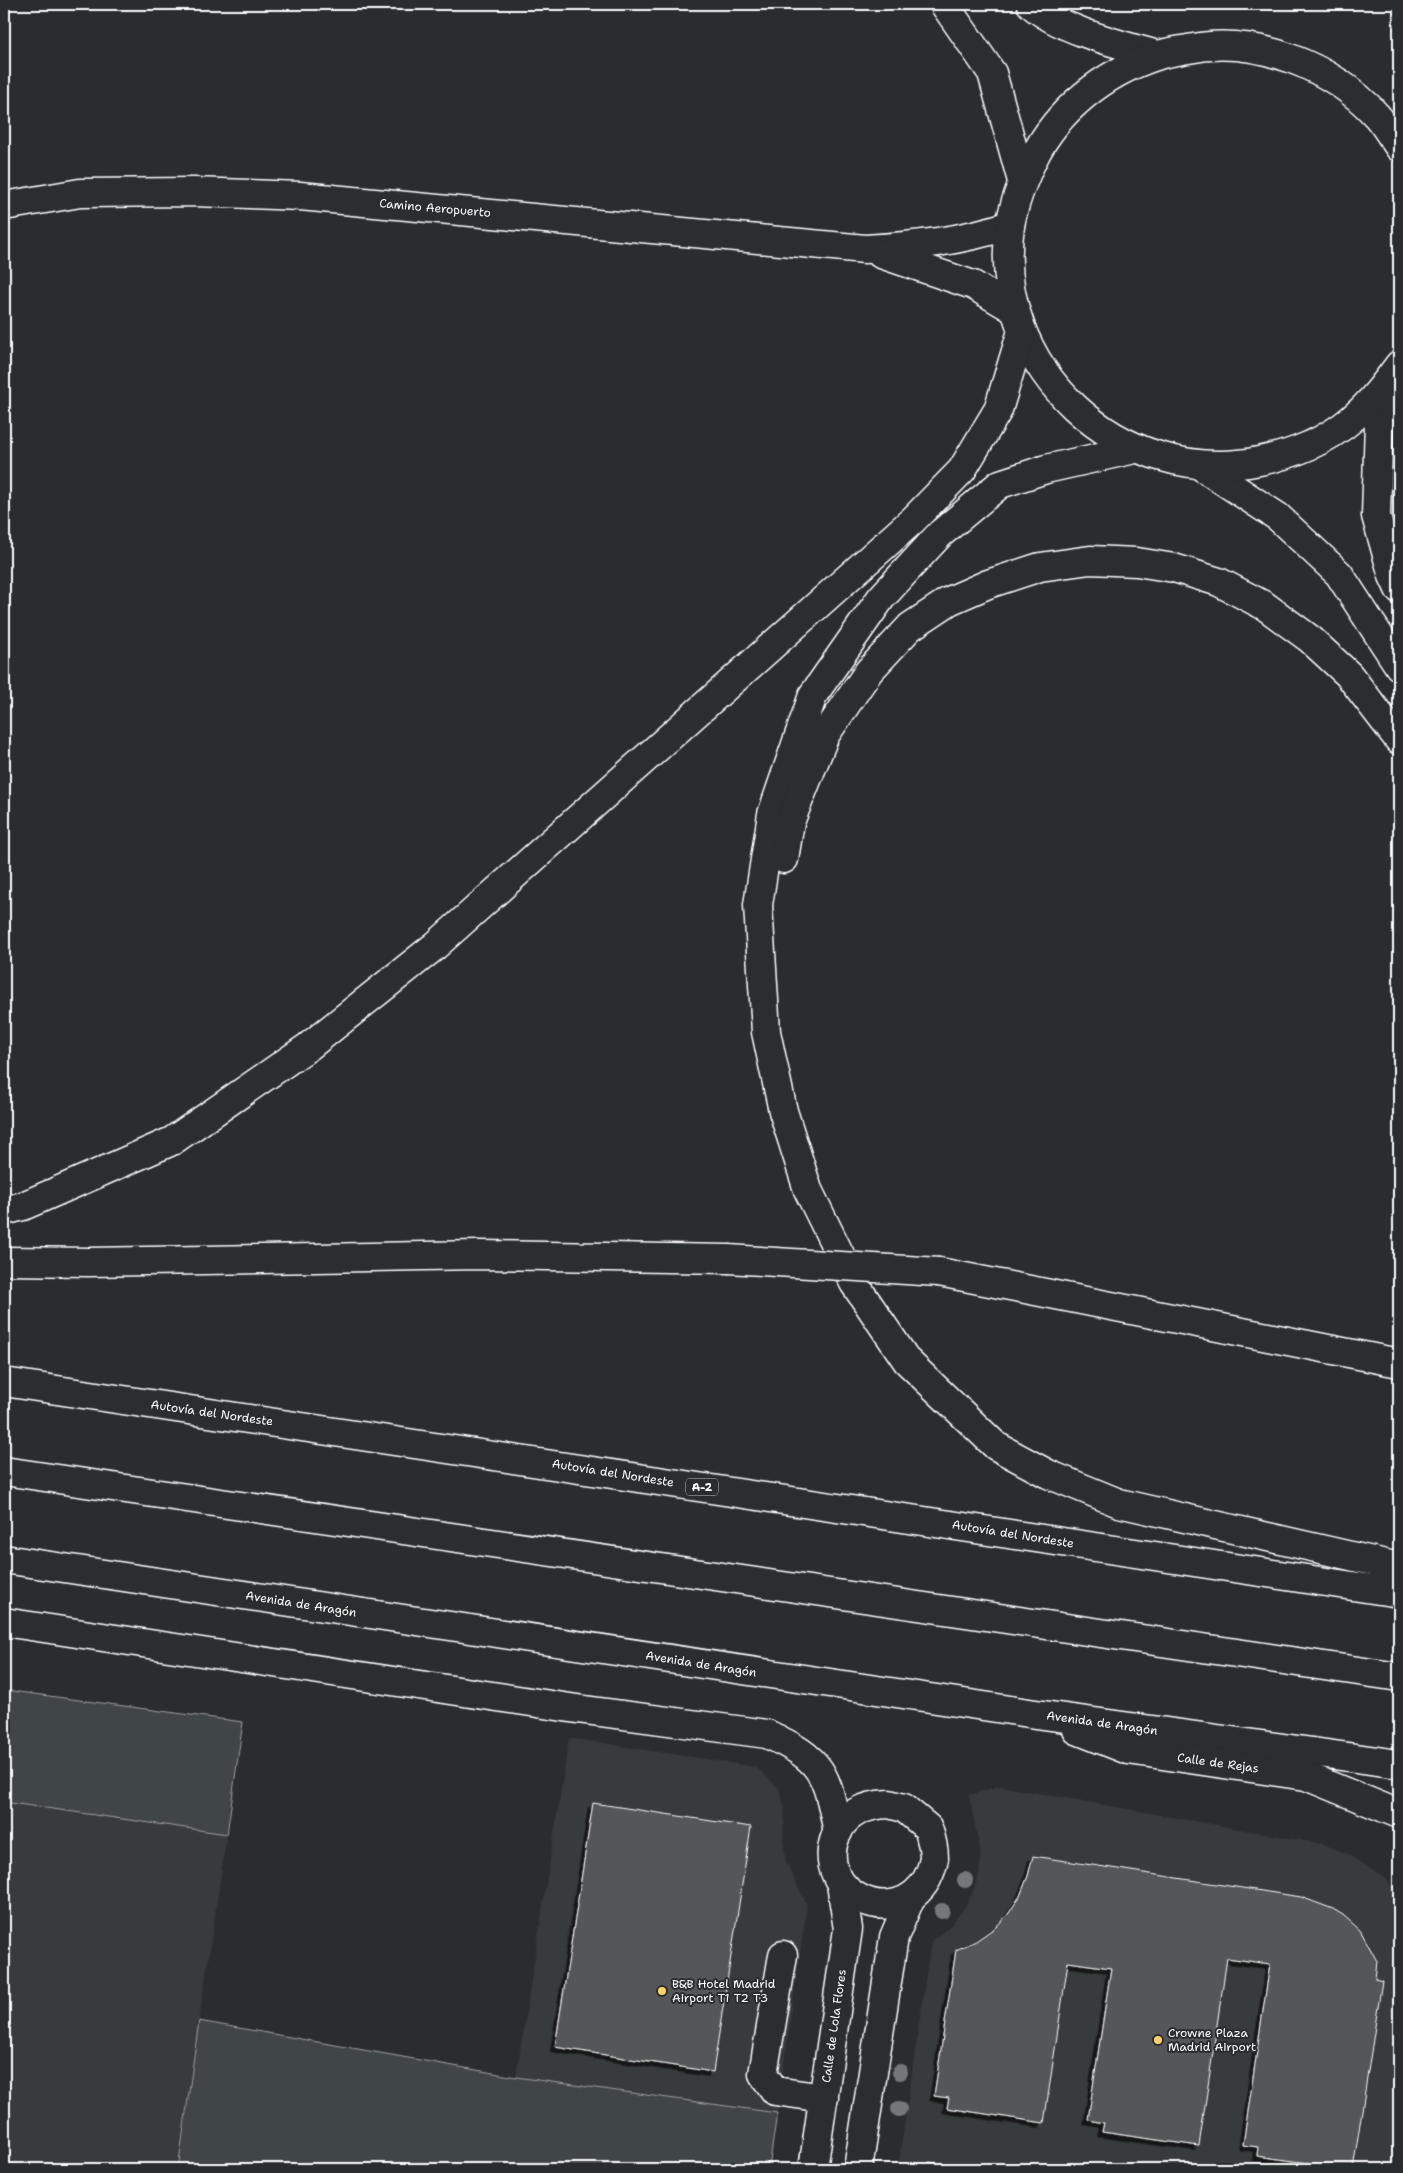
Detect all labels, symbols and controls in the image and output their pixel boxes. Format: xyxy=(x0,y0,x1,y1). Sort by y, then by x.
street label: Camino Aeropuerto xyxy=(379,195,491,221)
street label: Autovía del Nordeste xyxy=(150,1396,274,1430)
street label: Autovía del Nordeste xyxy=(551,1455,675,1491)
road number: A-2 xyxy=(686,1478,718,1495)
street label: Autovía del Nordeste xyxy=(951,1516,1075,1552)
street label: Avenida de Aragón xyxy=(244,1587,358,1621)
street label: Avenida de Aragón xyxy=(644,1647,758,1681)
street label: Avenida de Aragón xyxy=(1045,1707,1159,1739)
street label: Calle de Rejas xyxy=(1176,1749,1260,1777)
street label: Calle de Lola Flores xyxy=(818,1968,850,2084)
place label: B&B Hotel Madrid Airport T1 T2 T3 xyxy=(672,1976,776,2006)
marker: B&B Hotel Madrid Airport T1 T2 T3 xyxy=(656,1985,668,1997)
place label: Crowne Plaza Madrid Airport xyxy=(1168,2025,1256,2055)
marker: Crowne Plaza Madrid Airport xyxy=(1152,2034,1164,2046)

